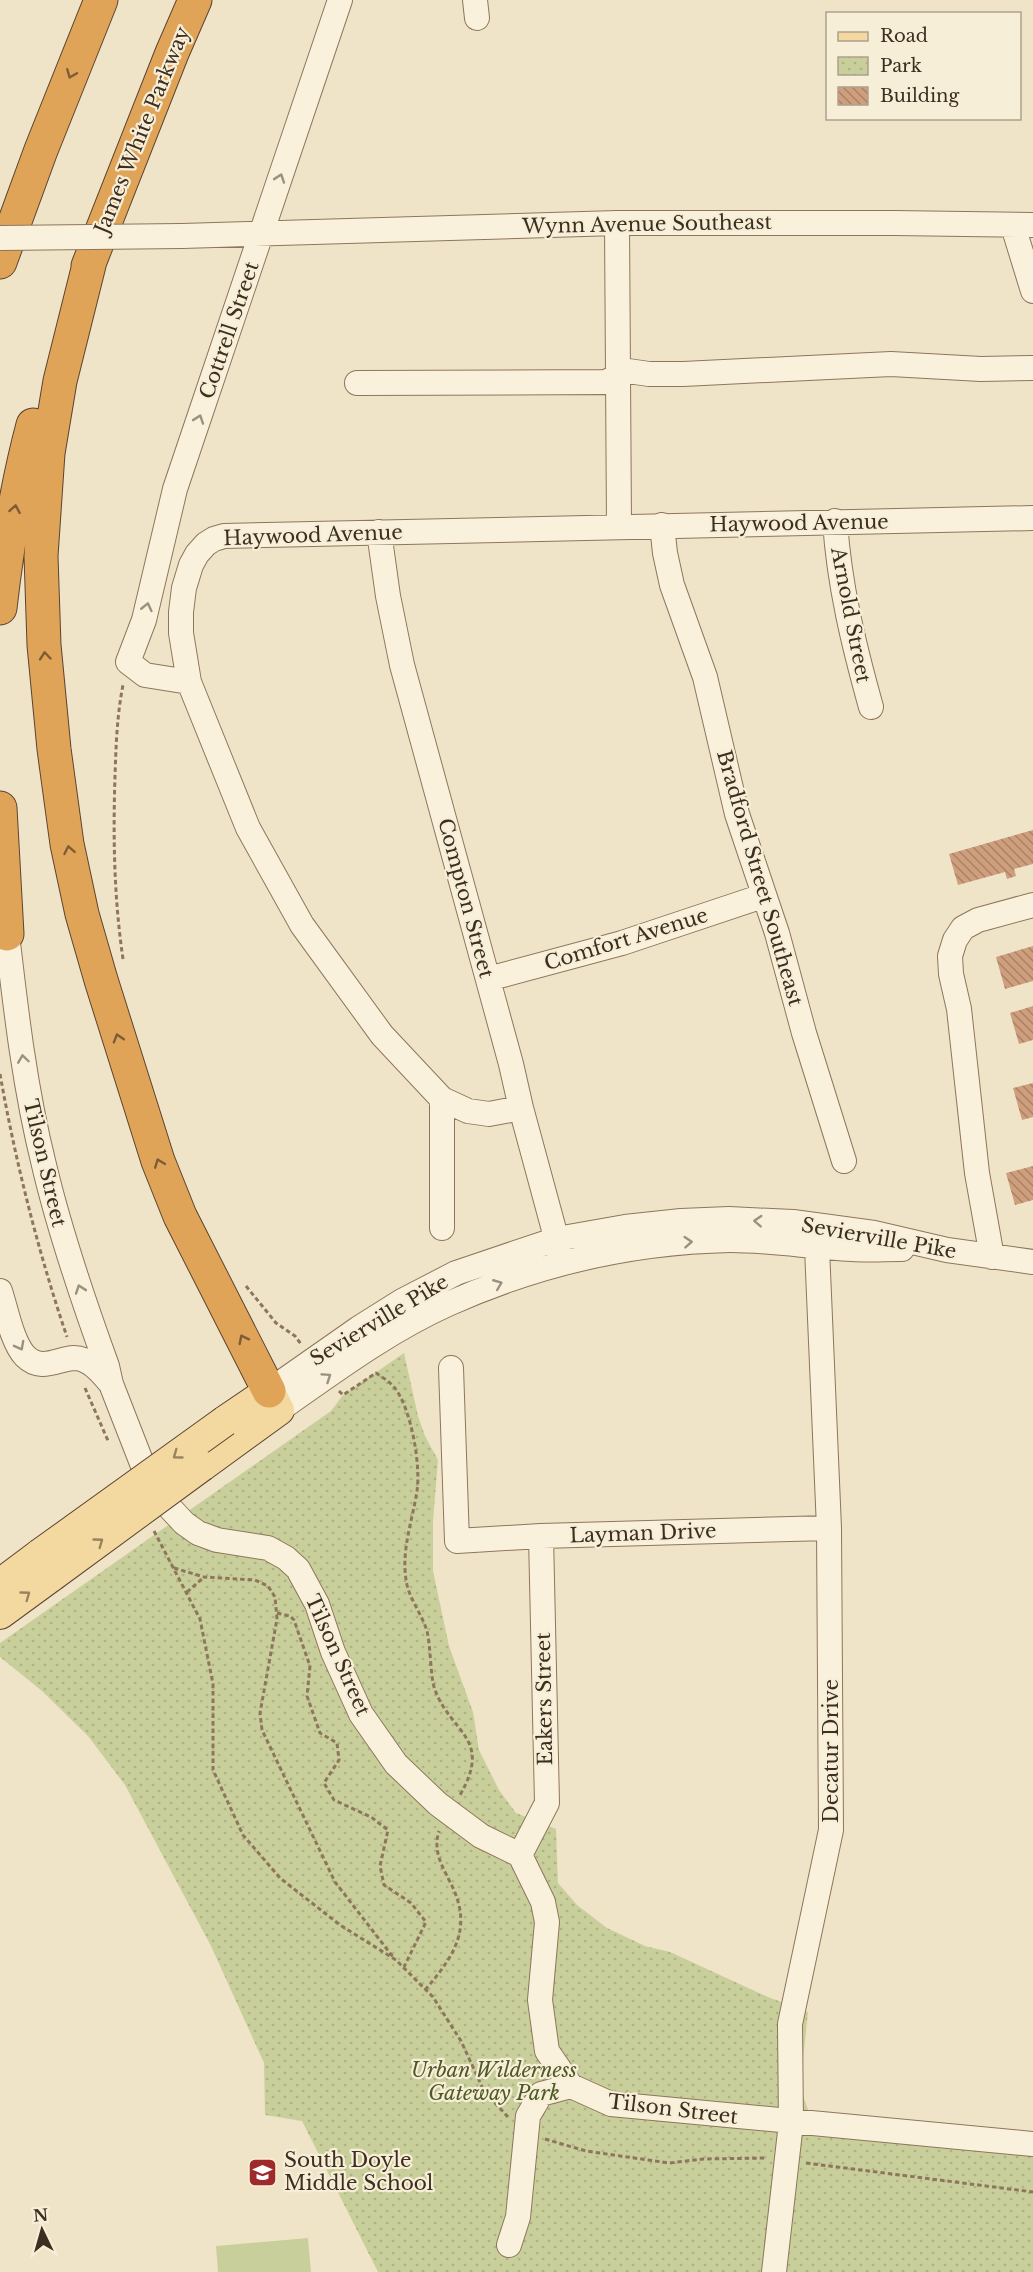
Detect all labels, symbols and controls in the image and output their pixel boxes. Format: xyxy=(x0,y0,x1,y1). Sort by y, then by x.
legend xyxy=(826,12,1021,120)
street label: James White Parkway xyxy=(88,23,195,240)
text: Road xyxy=(880,25,928,47)
text: Park xyxy=(880,55,922,77)
one-way arrow xyxy=(66,68,78,79)
text: Building xyxy=(880,85,959,107)
one-way arrow xyxy=(272,173,285,184)
street label: Wynn Avenue Southeast xyxy=(521,210,773,238)
street label: Cottrell Street xyxy=(194,258,264,402)
one-way arrow xyxy=(192,414,204,425)
one-way arrow xyxy=(8,504,21,514)
street label: Haywood Avenue xyxy=(709,509,889,537)
street label: Haywood Avenue xyxy=(223,520,403,550)
street label: Arnold Street xyxy=(826,544,876,685)
one-way arrow xyxy=(140,602,153,612)
one-way arrow xyxy=(39,652,52,661)
street label: Bradford Street Southeast xyxy=(712,747,808,1009)
street label: Compton Street xyxy=(433,815,499,981)
one-way arrow xyxy=(63,845,76,855)
street label: Comfort Avenue xyxy=(541,903,711,975)
one-way arrow xyxy=(113,1033,126,1044)
one-way arrow xyxy=(18,1054,30,1064)
street label: Tilson Street xyxy=(19,1097,71,1230)
one-way arrow xyxy=(153,1158,166,1169)
street label: Sevierville Pike xyxy=(800,1213,958,1263)
one-way arrow xyxy=(753,1214,762,1227)
one-way arrow xyxy=(683,1236,692,1249)
street label: Sevierville Pike xyxy=(306,1269,452,1371)
one-way arrow xyxy=(492,1279,503,1291)
one-way arrow xyxy=(75,1284,87,1295)
one-way arrow xyxy=(238,1334,250,1345)
one-way arrow xyxy=(13,1340,24,1350)
one-way arrow xyxy=(321,1372,331,1384)
one-way arrow xyxy=(173,1448,184,1459)
street label: Layman Drive xyxy=(569,1518,717,1548)
one-way arrow xyxy=(93,1538,104,1549)
street label: Tilson Street xyxy=(300,1590,376,1720)
one-way arrow xyxy=(20,1591,31,1602)
street label: Eakers Street xyxy=(531,1632,557,1766)
street label: Decatur Drive xyxy=(819,1679,843,1823)
park label: Urban Wilderness Gateway Park xyxy=(411,2058,577,2105)
street label: Tilson Street xyxy=(607,2089,740,2129)
place label: South Doyle Middle School xyxy=(284,2148,433,2195)
school or university icon: South Doyle Middle School xyxy=(247,2156,279,2188)
north arrow xyxy=(12,2200,72,2260)
text: N xyxy=(32,2204,49,2226)

